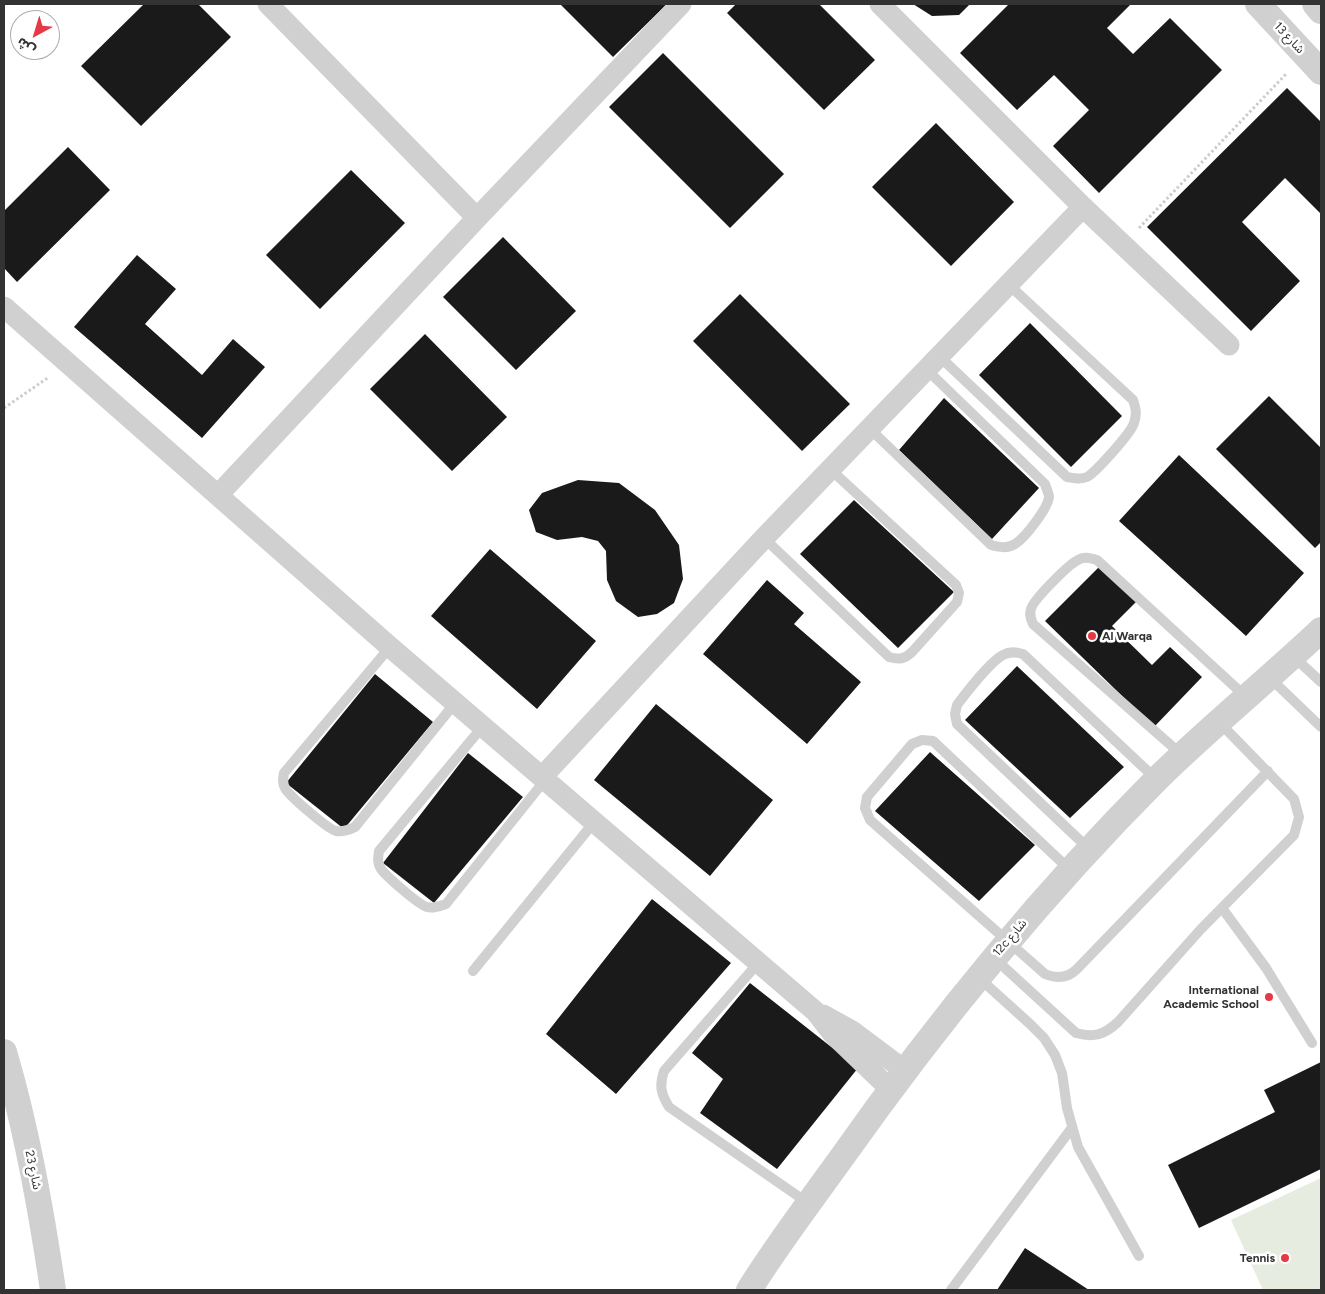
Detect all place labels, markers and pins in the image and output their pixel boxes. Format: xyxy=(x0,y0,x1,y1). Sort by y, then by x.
place label: Al Warqa xyxy=(1102,629,1152,643)
marker: Al Warqa xyxy=(1086,630,1098,642)
place label: International Academic School xyxy=(1163,983,1259,1011)
marker: International Academic School xyxy=(1263,991,1275,1003)
place label: Tennis xyxy=(1240,1251,1275,1265)
marker: Tennis xyxy=(1279,1252,1291,1264)

